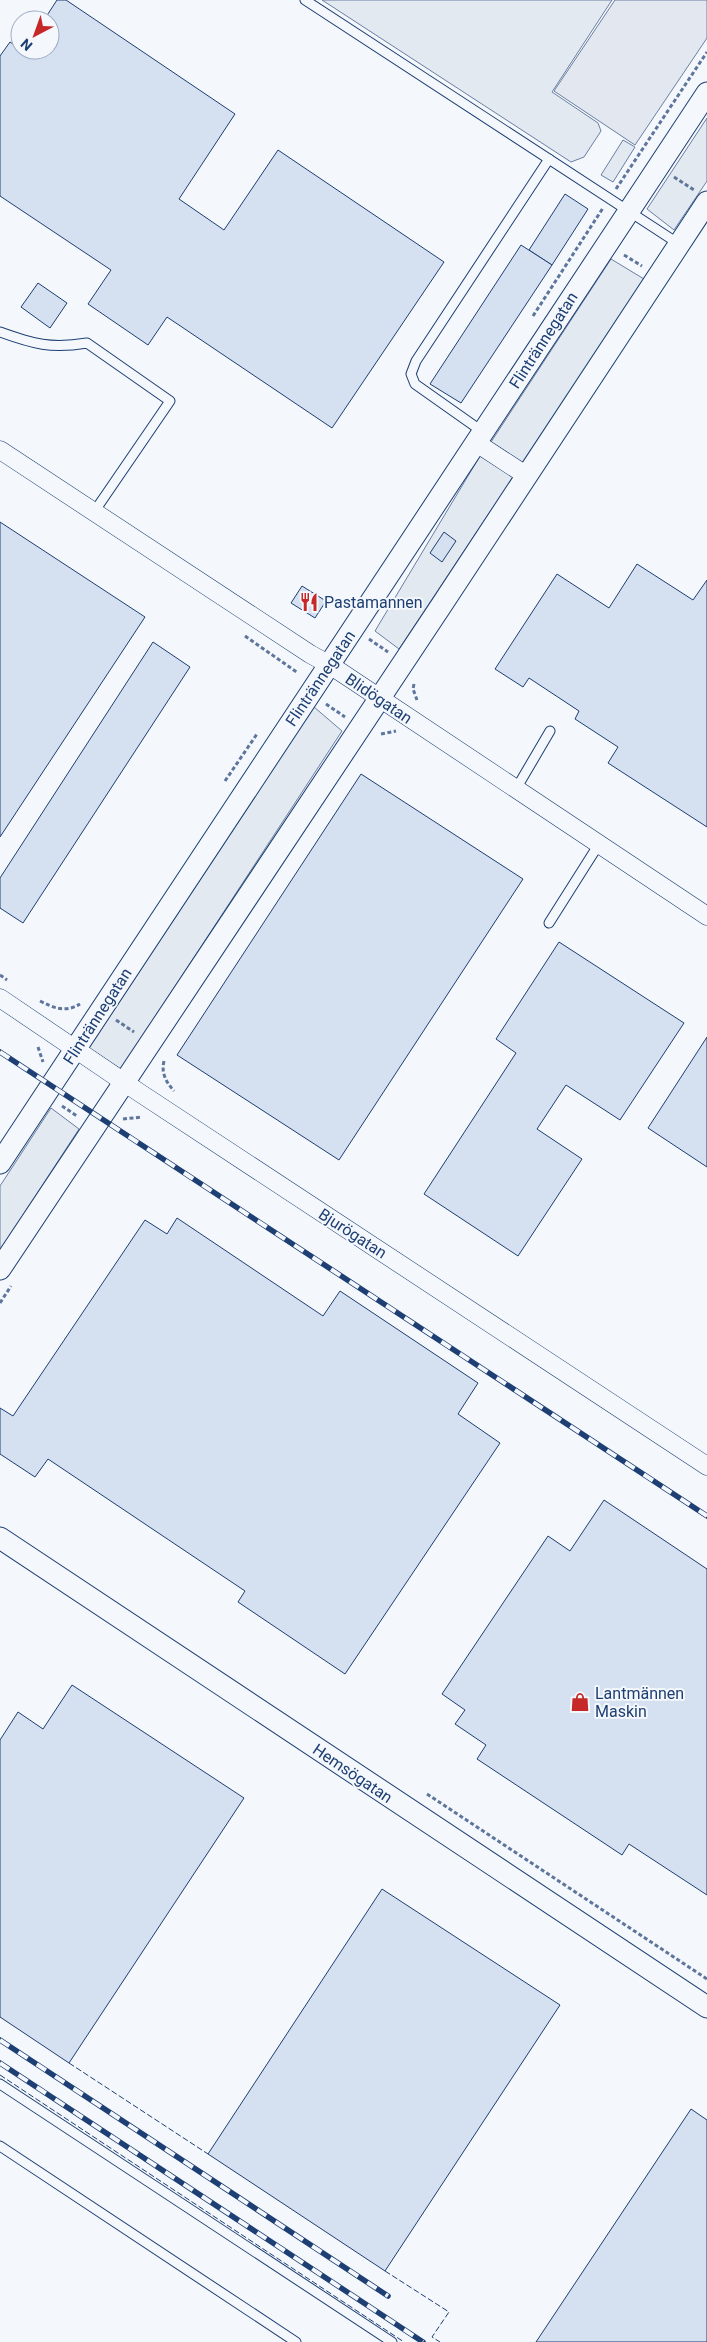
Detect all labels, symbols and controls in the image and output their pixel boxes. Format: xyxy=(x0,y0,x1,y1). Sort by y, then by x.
north arrow xyxy=(10,10,60,60)
text: N xyxy=(17,36,35,54)
street label: Flintrännegatan xyxy=(505,288,582,392)
restaurant icon: Pastamannen xyxy=(298,591,320,613)
place label: Pastamannen xyxy=(324,593,423,612)
street label: Flintrännegatan xyxy=(281,627,359,730)
street label: Blidögatan xyxy=(342,669,416,728)
street label: Flintrännegatan xyxy=(59,964,136,1068)
street label: Bjurögatan xyxy=(315,1204,390,1262)
place label: Lantmännen Maskin xyxy=(595,1684,684,1721)
shop icon: Lantmännen Maskin xyxy=(569,1691,591,1713)
street label: Hemsögatan xyxy=(309,1740,396,1807)

